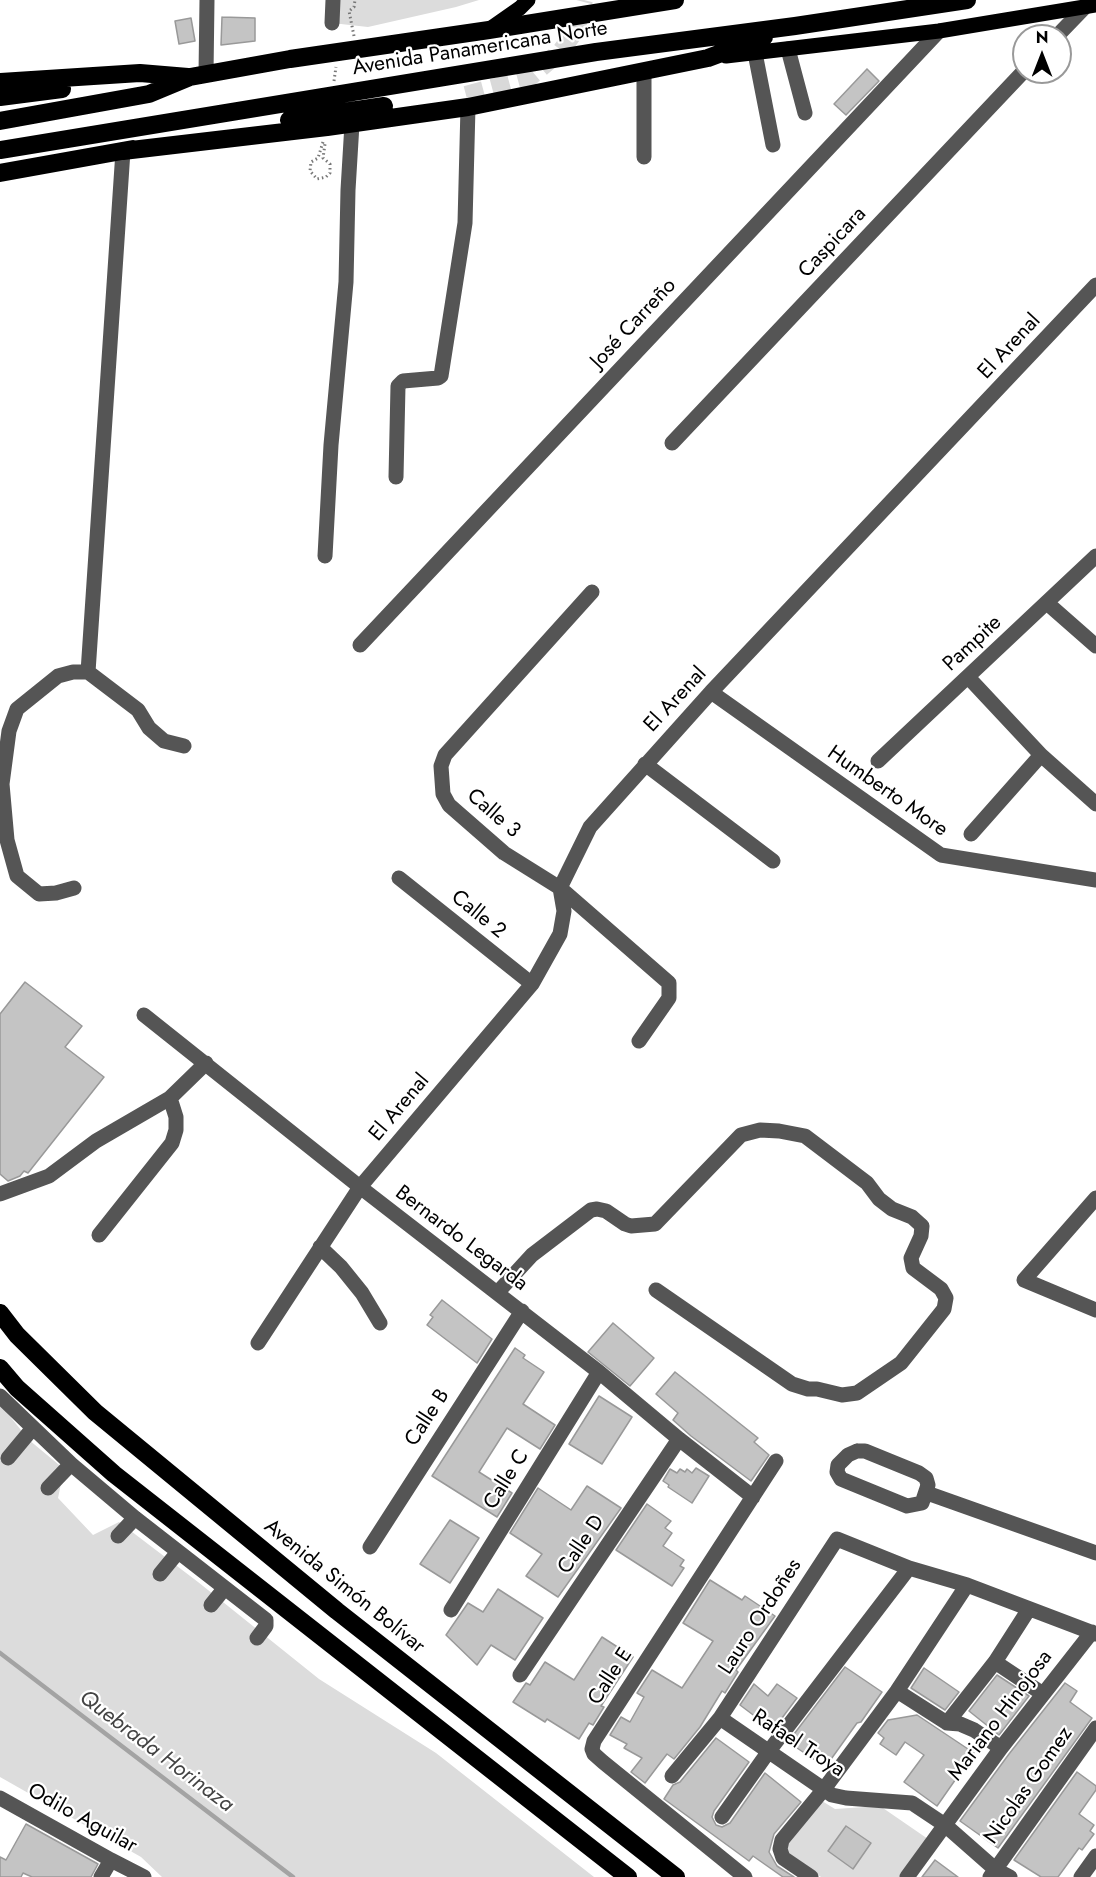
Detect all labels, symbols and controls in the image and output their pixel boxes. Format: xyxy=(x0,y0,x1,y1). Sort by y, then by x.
street label: Avenida Panamericana Norte xyxy=(351,16,609,82)
north arrow xyxy=(1012,24,1072,84)
text: N xyxy=(1036,26,1048,49)
street label: Caspicara xyxy=(794,202,872,284)
street label: José Carreño xyxy=(586,274,682,374)
street label: El Arenal xyxy=(973,309,1047,385)
street label: Pampite xyxy=(939,611,1007,677)
street label: El Arenal xyxy=(639,662,713,738)
street label: Humberto More xyxy=(822,741,952,843)
street label: Calle 3 xyxy=(461,784,525,844)
street label: Calle 2 xyxy=(446,885,510,945)
street label: El Arenal xyxy=(365,1069,435,1147)
street label: Bernardo Legarda xyxy=(390,1181,532,1297)
street label: Calle B xyxy=(400,1385,456,1451)
street label: Calle C xyxy=(479,1445,535,1515)
street label: Calle D xyxy=(553,1511,611,1579)
street label: Avenida Simón Bolívar xyxy=(259,1514,429,1660)
street label: Lauro Ordoñes xyxy=(714,1554,808,1680)
street label: Calle E xyxy=(583,1644,639,1710)
street label: Mariano Hinojosa xyxy=(944,1646,1058,1786)
water label: Quebrada Horinaza xyxy=(73,1685,239,1819)
street label: Rafael Troya xyxy=(747,1705,849,1783)
street label: Nicolas Gomez xyxy=(979,1723,1079,1849)
street label: Odilo Aguilar xyxy=(23,1779,141,1859)

